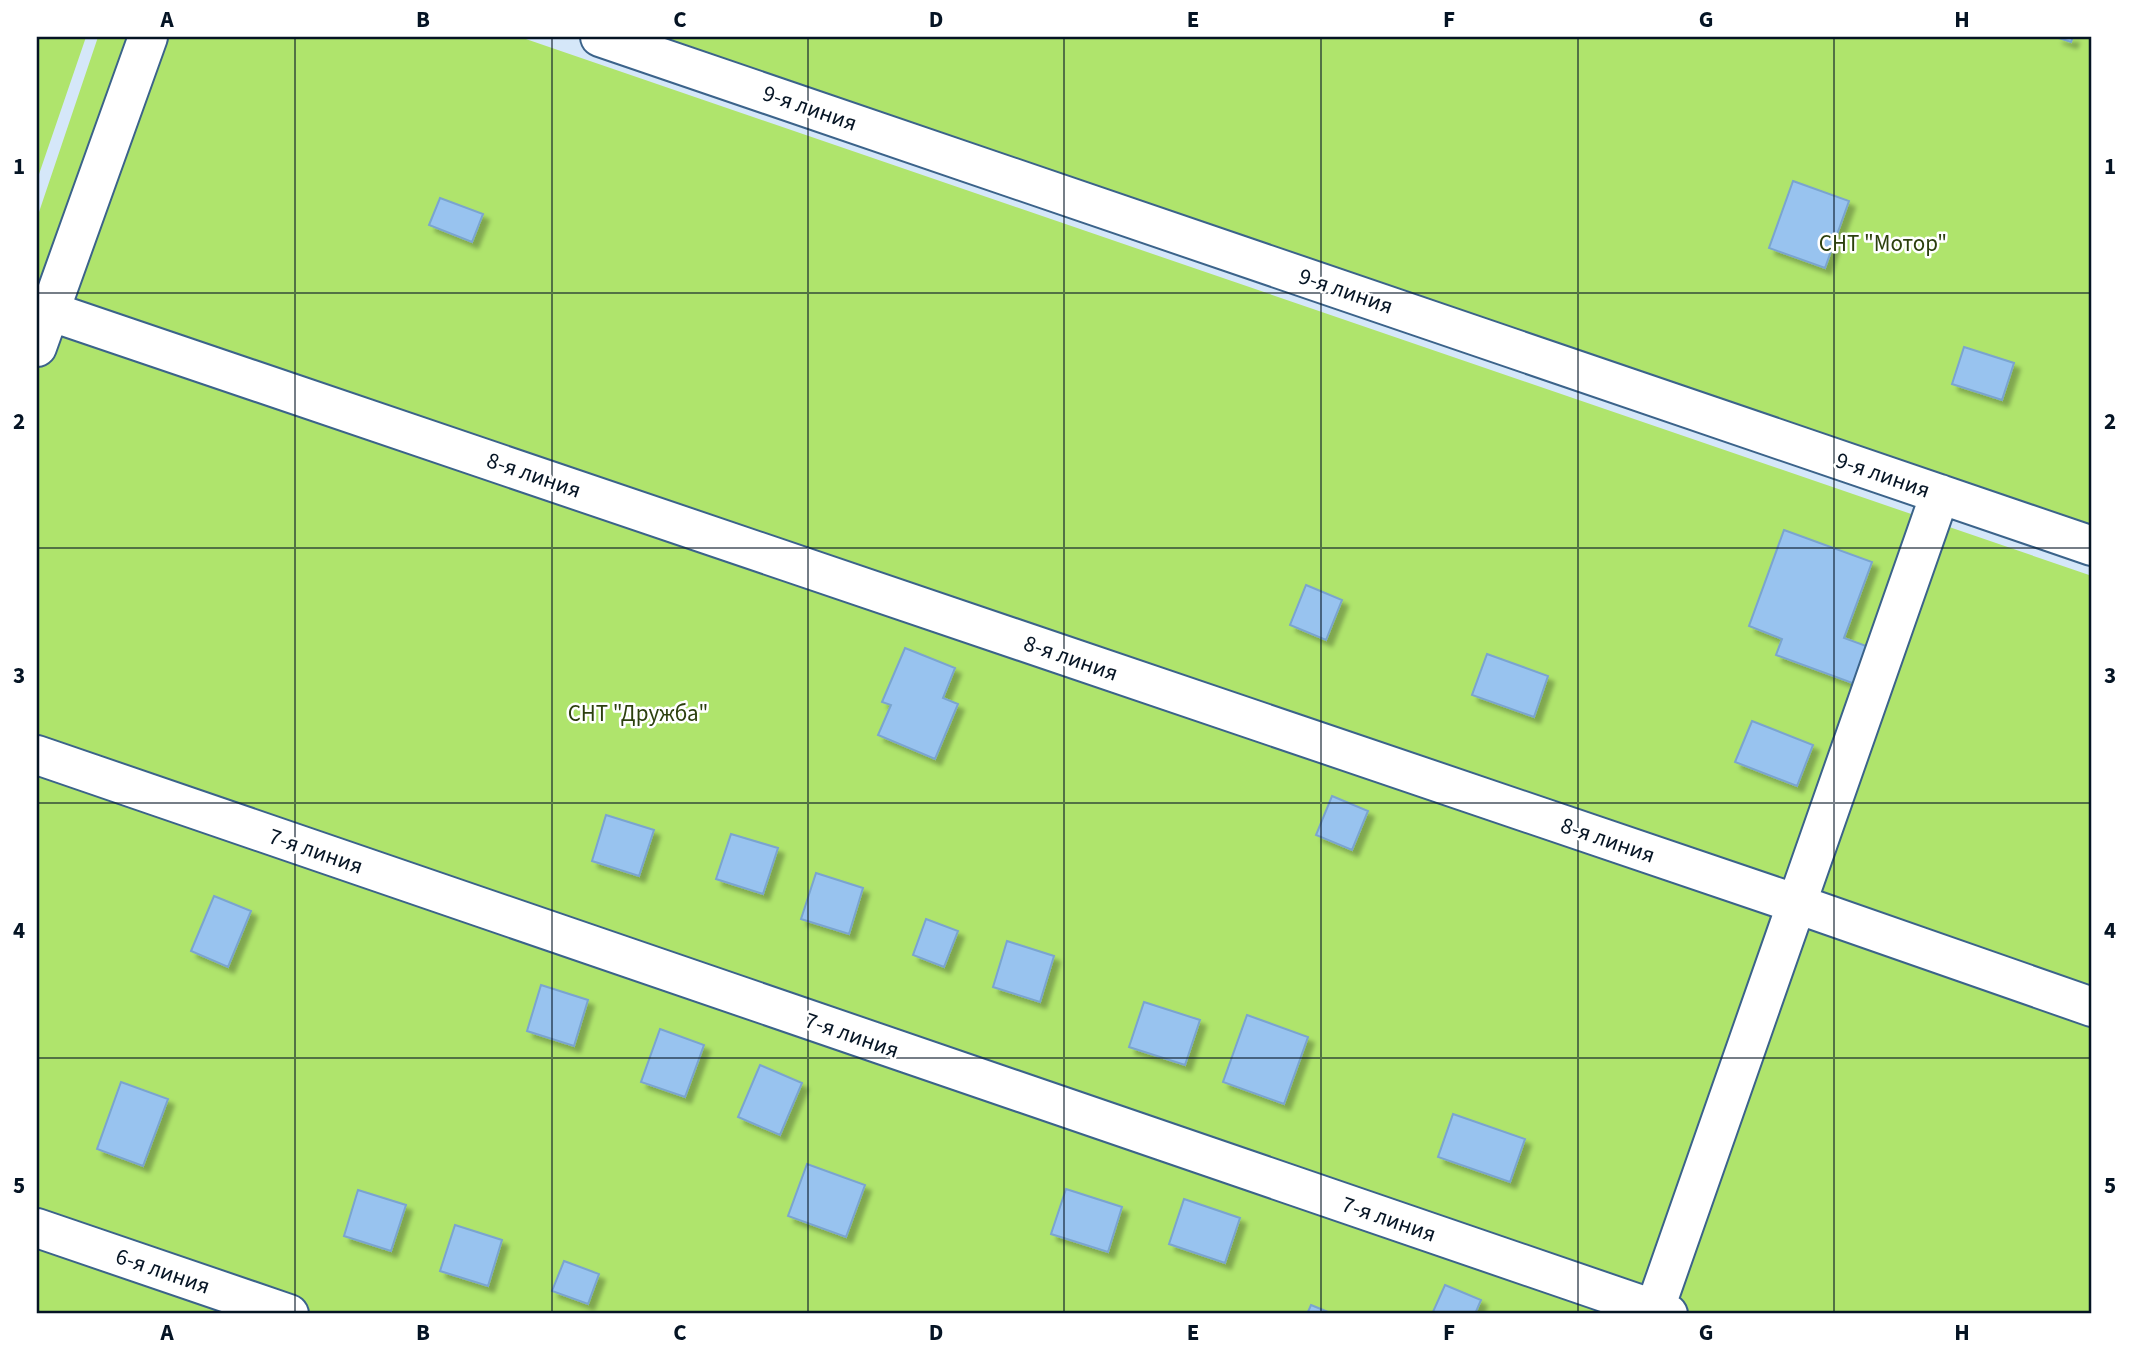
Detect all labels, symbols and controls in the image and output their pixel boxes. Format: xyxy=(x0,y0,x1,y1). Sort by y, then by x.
text: A xyxy=(159,3,174,36)
text: B xyxy=(416,3,430,36)
text: C xyxy=(673,3,687,36)
text: D xyxy=(929,3,943,36)
text: E xyxy=(1187,3,1199,36)
text: F xyxy=(1443,3,1455,36)
text: G xyxy=(1699,3,1713,36)
text: H xyxy=(1954,3,1970,36)
street label: 9-я линия xyxy=(758,76,862,140)
text: 1 xyxy=(13,150,25,183)
text: 1 xyxy=(2104,150,2116,183)
park label: СНТ "Мотор" xyxy=(1819,227,1947,260)
street label: 9-я линия xyxy=(1294,259,1398,323)
text: 2 xyxy=(13,405,25,438)
text: 2 xyxy=(2104,405,2116,438)
street label: 8-я линия xyxy=(482,443,586,507)
street label: 9-я линия xyxy=(1831,443,1935,507)
street label: 8-я линия xyxy=(1019,626,1123,690)
text: 3 xyxy=(13,659,25,692)
text: 3 xyxy=(2104,659,2116,692)
park label: СНТ "Дружба" xyxy=(568,697,708,730)
street label: 8-я линия xyxy=(1556,808,1660,872)
street label: 7-я линия xyxy=(264,819,368,883)
text: 4 xyxy=(13,914,25,947)
text: 4 xyxy=(2104,914,2116,947)
street label: 7-я линия xyxy=(800,1003,904,1067)
text: 5 xyxy=(13,1169,25,1202)
text: 5 xyxy=(2104,1169,2116,1202)
street label: 7-я линия xyxy=(1337,1187,1441,1251)
street label: 6-я линия xyxy=(111,1239,215,1303)
text: A xyxy=(159,1316,174,1349)
text: B xyxy=(416,1316,430,1349)
text: C xyxy=(673,1316,687,1349)
text: D xyxy=(929,1316,943,1349)
text: E xyxy=(1187,1316,1199,1349)
text: F xyxy=(1443,1316,1455,1349)
text: G xyxy=(1699,1316,1713,1349)
text: H xyxy=(1954,1316,1970,1349)

